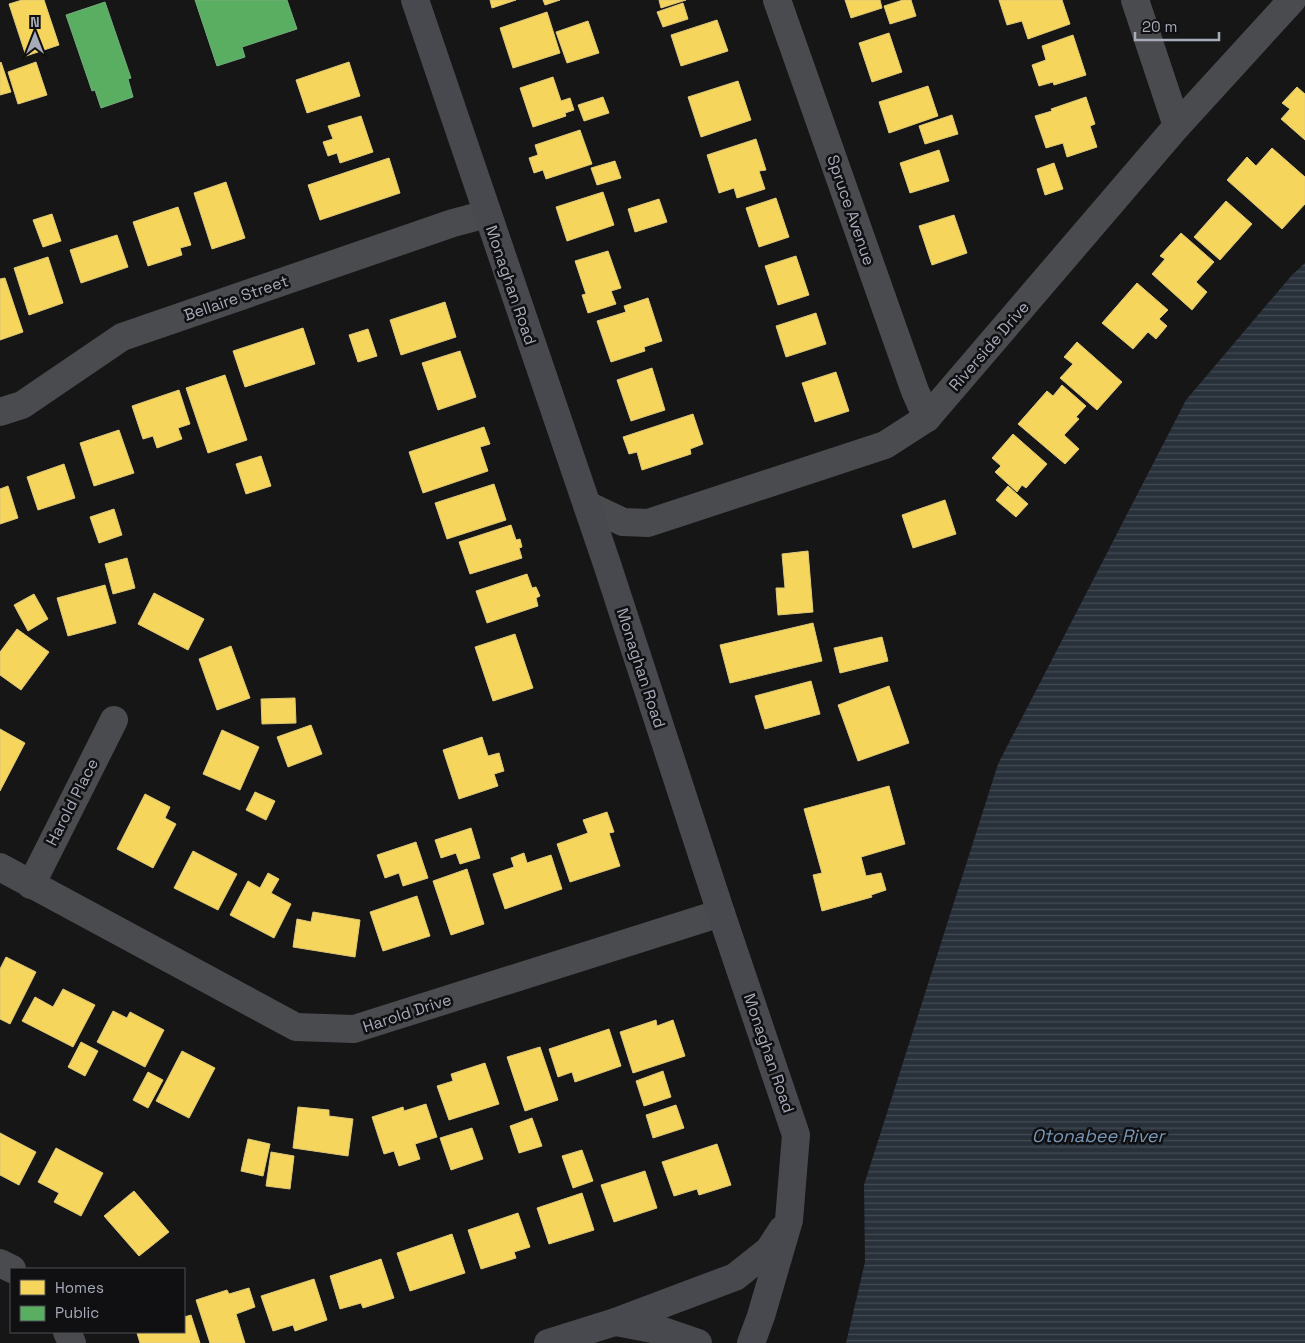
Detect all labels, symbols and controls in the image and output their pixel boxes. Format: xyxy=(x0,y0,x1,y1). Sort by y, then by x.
north arrow xyxy=(10,10,60,60)
scale bar xyxy=(1135,10,1219,42)
text: N xyxy=(30,13,40,31)
text: 20 m xyxy=(1142,17,1177,36)
street label: Spruce Avenue xyxy=(822,152,880,268)
street label: Monaghan Road xyxy=(481,222,541,348)
street label: Bellaire Street xyxy=(181,270,291,326)
street label: Riverside Drive xyxy=(944,297,1034,395)
street label: Monaghan Road xyxy=(612,605,670,731)
street label: Harold Place xyxy=(41,755,103,849)
street label: Harold Drive xyxy=(360,989,454,1037)
street label: Monaghan Road xyxy=(739,990,799,1116)
water label: Otonabee River xyxy=(1032,1124,1166,1147)
legend xyxy=(10,1268,185,1333)
text: Homes xyxy=(55,1278,104,1297)
text: Public xyxy=(55,1303,99,1322)

